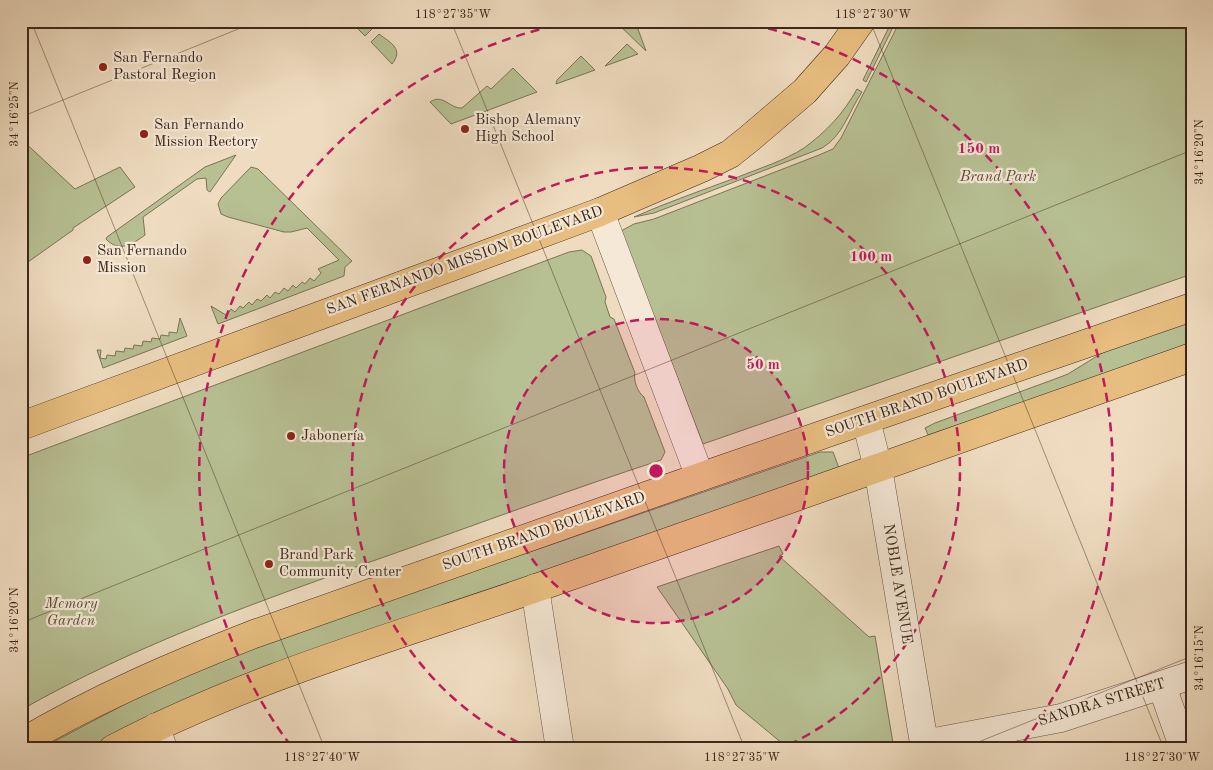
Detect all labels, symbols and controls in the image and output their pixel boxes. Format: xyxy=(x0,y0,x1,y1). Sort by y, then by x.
text: 118°27'35"W xyxy=(415,8,491,21)
text: 118°27'30"W xyxy=(835,9,911,21)
place label: San Fernando Pastoral Region xyxy=(113,51,216,83)
marker: San Fernando Pastoral Region xyxy=(97,61,109,73)
text: 34°16'25"N xyxy=(8,81,21,147)
place label: Bishop Alemany High School xyxy=(475,113,581,145)
place label: San Fernando Mission Rectory xyxy=(154,118,258,150)
text: 34°16'20"N xyxy=(1194,119,1206,185)
marker: Bishop Alemany High School xyxy=(459,123,471,135)
marker: San Fernando Mission Rectory xyxy=(138,128,150,140)
text: 150 m xyxy=(958,142,1000,157)
park label: Brand Park xyxy=(959,170,1036,185)
street label: SAN FERNANDO MISSION BOULEVARD xyxy=(325,204,605,318)
place label: San Fernando Mission xyxy=(97,244,187,276)
text: 100 m xyxy=(850,250,892,265)
marker: San Fernando Mission xyxy=(81,254,93,266)
street label: SOUTH BRAND BOULEVARD xyxy=(824,357,1030,441)
text: 50 m xyxy=(746,358,780,373)
place label: Jabonería xyxy=(301,429,365,444)
marker: Jabonería xyxy=(285,430,297,442)
centre of rings xyxy=(647,462,665,480)
street label: SOUTH BRAND BOULEVARD xyxy=(441,490,647,574)
street label: NOBLE AVENUE xyxy=(880,523,914,645)
place label: Brand Park Community Center xyxy=(279,548,401,580)
marker: Brand Park Community Center xyxy=(263,558,275,570)
text: 34°16'20"N xyxy=(9,587,21,653)
park label: Memory Garden xyxy=(44,597,98,629)
text: 34°16'15"N xyxy=(1193,625,1206,691)
street label: SANDRA STREET xyxy=(1037,676,1167,730)
text: 118°27'35"W xyxy=(704,751,780,764)
text: 118°27'40"W xyxy=(284,752,360,764)
text: 118°27'30"W xyxy=(1124,752,1200,764)

